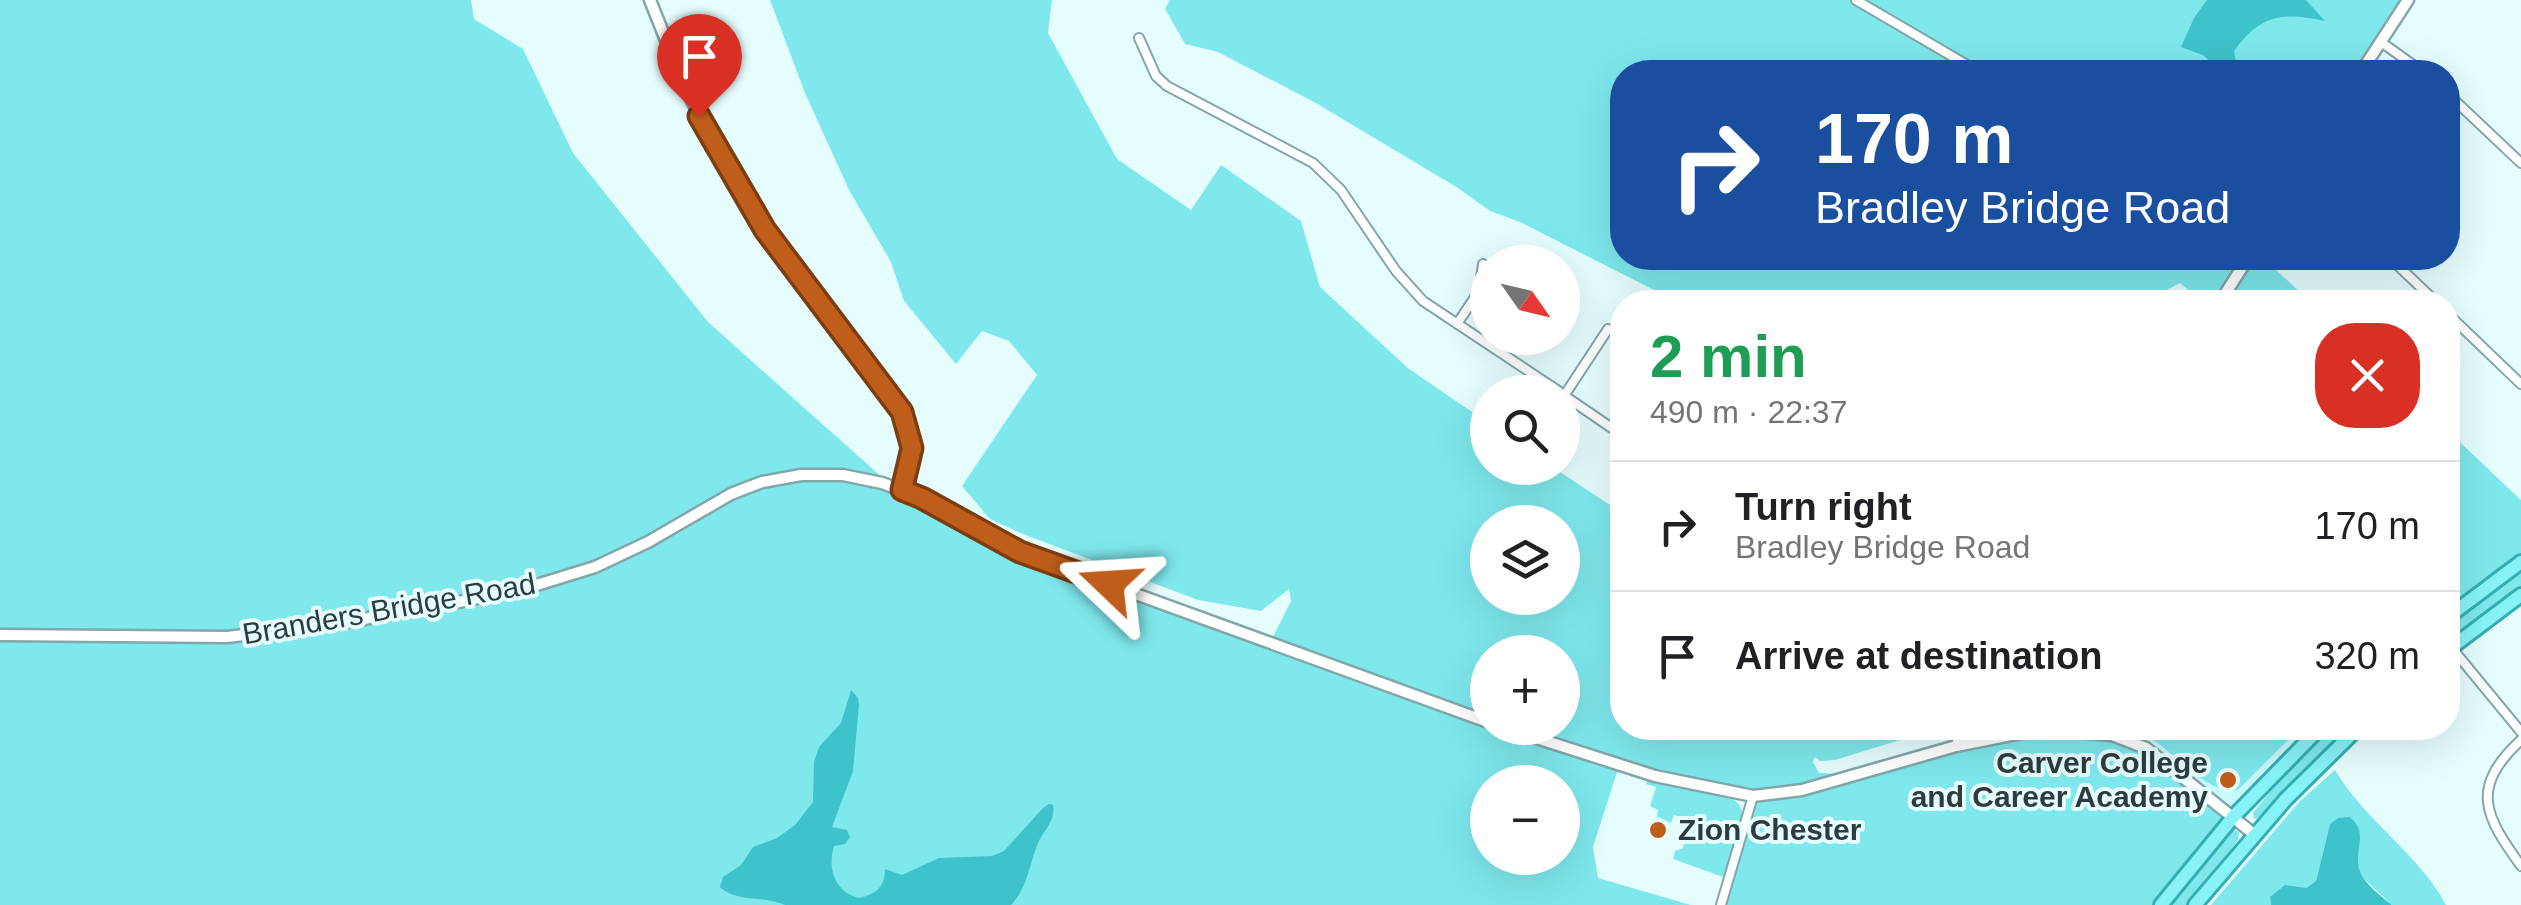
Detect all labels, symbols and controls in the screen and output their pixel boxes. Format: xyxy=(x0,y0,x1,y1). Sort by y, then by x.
pin xyxy=(657,14,742,117)
icon: arrive xyxy=(672,29,727,84)
icon: right xyxy=(1650,100,1780,230)
text: 170 m xyxy=(1815,100,2013,178)
text: Bradley Bridge Road xyxy=(1815,182,2230,233)
north arrow xyxy=(1470,245,1580,355)
map controls xyxy=(1470,245,1580,875)
text: 2 min xyxy=(1650,323,1807,390)
button: close xyxy=(2315,323,2420,428)
button: search xyxy=(1470,375,1580,485)
text: 490 m · 22:37 xyxy=(1650,394,1847,430)
text: Turn right xyxy=(1735,486,1912,528)
icon: right xyxy=(1650,499,1705,554)
button: layers xyxy=(1470,505,1580,615)
text: 170 m xyxy=(2314,505,2420,547)
text: Bradley Bridge Road xyxy=(1735,529,2030,565)
position arrow xyxy=(1057,532,1161,636)
street label: Branders Bridge Road xyxy=(240,566,538,651)
icon: arrive xyxy=(1650,629,1705,684)
button: + xyxy=(1470,635,1580,745)
text: Arrive at destination xyxy=(1735,635,2102,677)
text: 320 m xyxy=(2314,635,2420,677)
place label: Carver College and Career Academy xyxy=(1911,746,2208,813)
button: − xyxy=(1470,765,1580,875)
marker: Carver College and Career Academy xyxy=(2217,769,2239,791)
place label: Zion Chester xyxy=(1678,813,1862,846)
marker: Zion Chester xyxy=(1647,819,1669,841)

